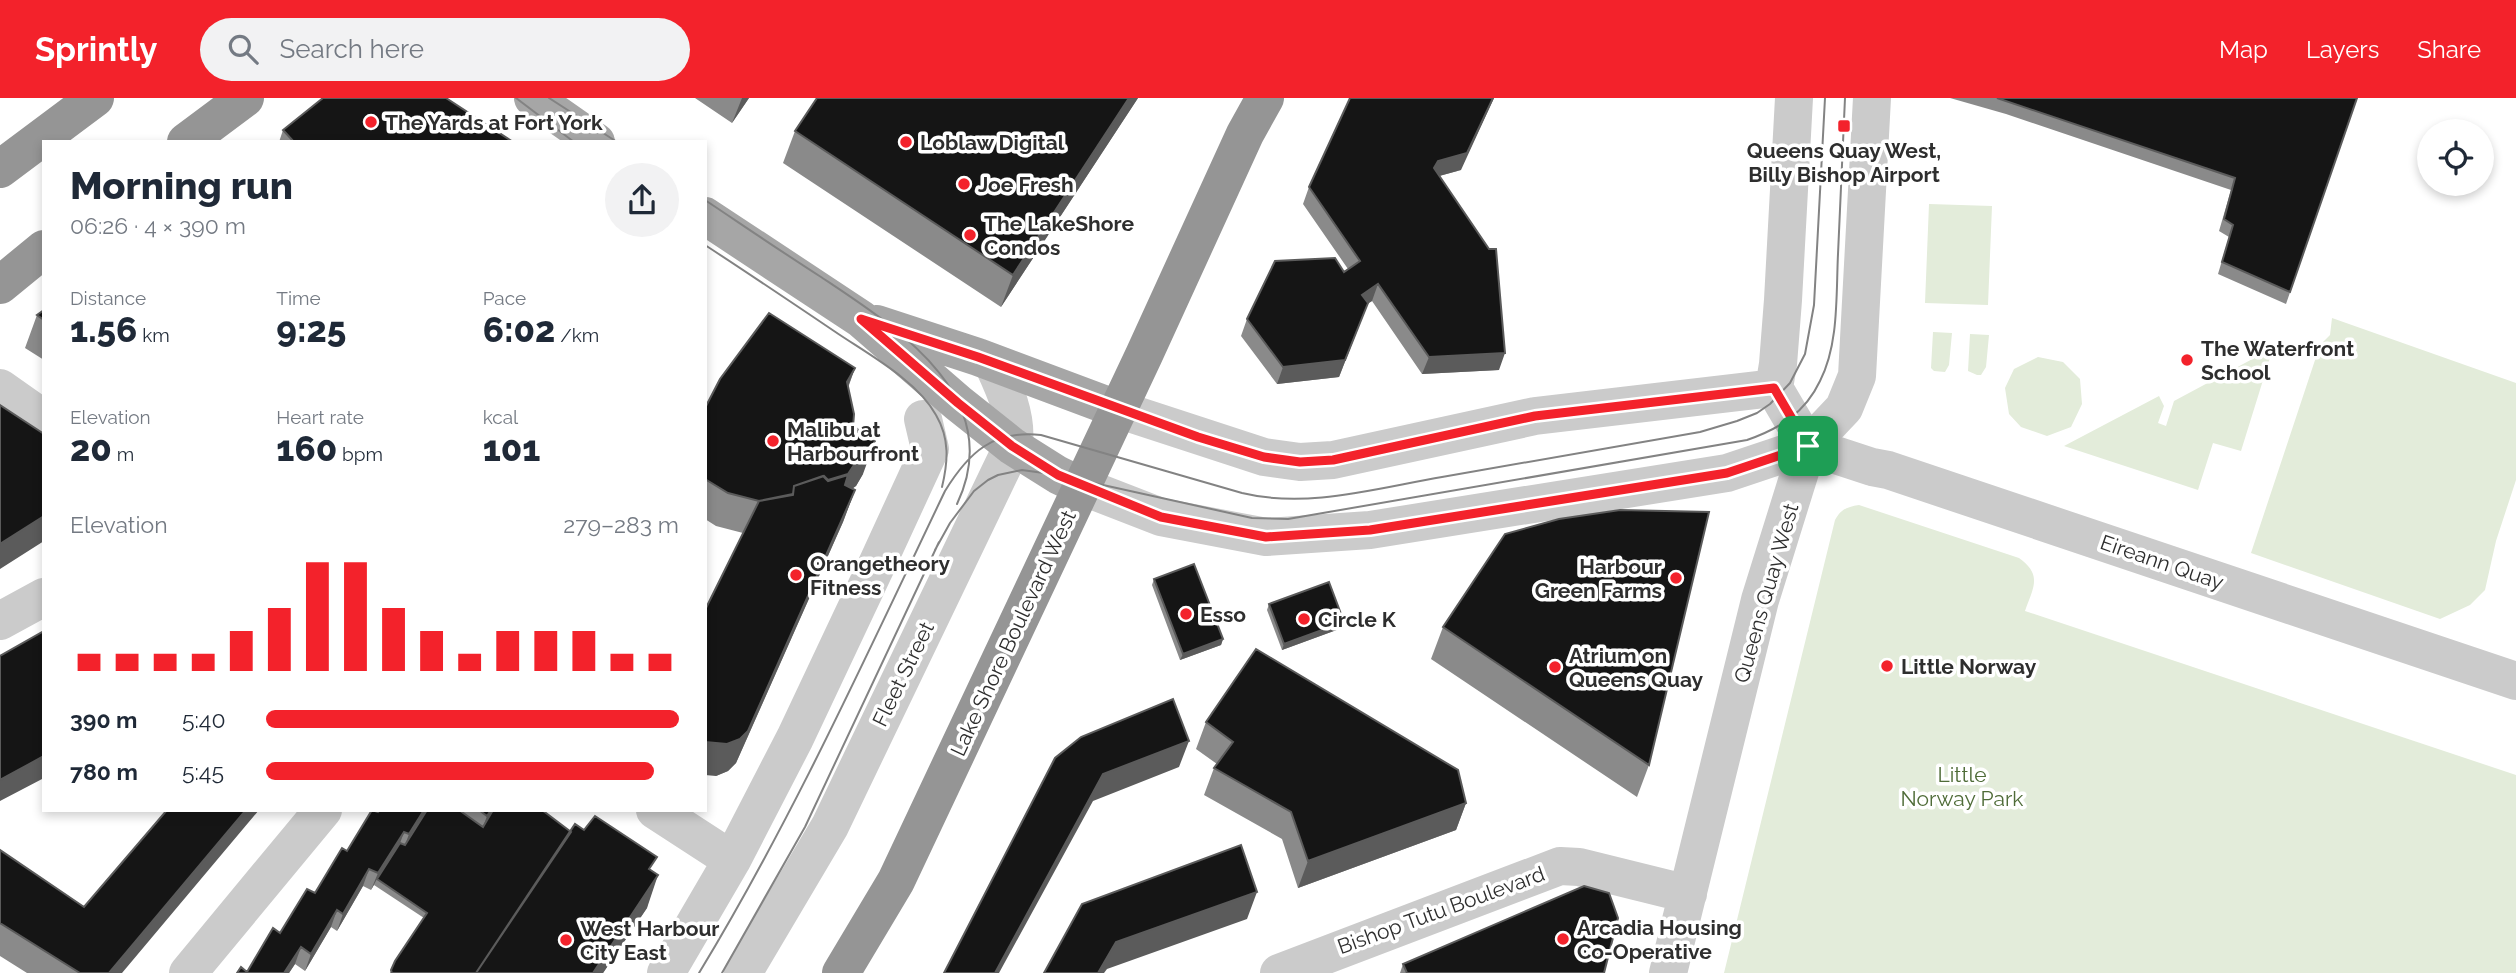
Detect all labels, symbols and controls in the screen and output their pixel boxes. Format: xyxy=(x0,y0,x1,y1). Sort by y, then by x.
search box xyxy=(200,18,690,81)
text: Sprintly xyxy=(35,30,158,69)
icon: search xyxy=(224,30,262,68)
text: Search here xyxy=(280,34,424,64)
text: Map xyxy=(2219,35,2268,64)
text: Layers xyxy=(2306,35,2379,64)
text: Share xyxy=(2417,35,2481,64)
place label: The Yards at Fort York xyxy=(385,110,603,135)
marker: The Yards at Fort York xyxy=(363,114,379,130)
marker: Queens Quay West, Billy Bishop Airport xyxy=(1836,118,1852,134)
map controls xyxy=(2417,119,2494,196)
button: locate xyxy=(2417,119,2494,196)
place label: Loblaw Digital xyxy=(920,130,1065,155)
marker: Loblaw Digital xyxy=(898,134,914,150)
place label: Queens Quay West, Billy Bishop Airport xyxy=(1747,138,1941,187)
text: Morning run xyxy=(70,163,293,208)
button: share xyxy=(605,163,679,237)
place label: Joe Fresh xyxy=(978,172,1074,197)
marker: Joe Fresh xyxy=(956,176,972,192)
place label: The LakeShore Condos xyxy=(984,211,1134,260)
text: 06:26 · 4 × 390 m xyxy=(70,212,246,239)
marker: The LakeShore Condos xyxy=(962,227,978,243)
text: Distance xyxy=(70,287,146,309)
text: Time xyxy=(276,287,321,309)
text: Pace xyxy=(483,287,526,309)
text: 1.56 xyxy=(70,309,137,350)
text: 9:25 xyxy=(276,309,346,350)
text: 6:02 xyxy=(483,309,555,350)
text: km xyxy=(137,324,170,346)
text: /km xyxy=(555,324,599,346)
place label: The Waterfront School xyxy=(2201,336,2354,385)
marker: The Waterfront School xyxy=(2179,352,2195,368)
text: Elevation xyxy=(70,406,151,428)
text: Heart rate xyxy=(276,406,364,428)
text: kcal xyxy=(483,406,518,428)
pin xyxy=(1778,416,1838,476)
place label: Malibu at Harbourfront xyxy=(787,417,919,466)
icon: arrive xyxy=(1789,427,1827,465)
text: 20 xyxy=(70,428,112,469)
text: 160 xyxy=(276,428,337,469)
text: 101 xyxy=(483,428,540,469)
marker: Malibu at Harbourfront xyxy=(765,433,781,449)
text: m xyxy=(112,443,134,465)
text: bpm xyxy=(337,443,383,465)
street label: Queens Quay West xyxy=(1728,500,1804,686)
street label: Lake Shore Boulevard West xyxy=(945,506,1081,760)
text: Elevation xyxy=(70,511,168,538)
text: 279–283 m xyxy=(563,511,679,538)
street label: Eireann Quay xyxy=(2097,529,2227,595)
place label: Orangetheory Fitness xyxy=(810,551,951,600)
place label: Harbour Green Farms xyxy=(1535,554,1662,603)
marker: Orangetheory Fitness xyxy=(788,567,804,583)
marker: Harbour Green Farms xyxy=(1668,570,1684,586)
place label: Esso xyxy=(1200,602,1246,627)
marker: Esso xyxy=(1178,606,1194,622)
place label: Circle K xyxy=(1318,607,1397,632)
marker: Circle K xyxy=(1296,611,1312,627)
street label: Fleet Street xyxy=(867,618,939,730)
place label: Atrium on Queens Quay xyxy=(1569,643,1704,692)
place label: Little Norway xyxy=(1901,654,2037,679)
marker: Little Norway xyxy=(1879,658,1895,674)
marker: Atrium on Queens Quay xyxy=(1547,659,1563,675)
text: 390 m xyxy=(70,706,137,733)
text: 5:40 xyxy=(182,706,226,733)
text: 780 m xyxy=(70,758,138,785)
text: 5:45 xyxy=(182,758,224,785)
park label: Little Norway Park xyxy=(1901,762,2023,811)
street label: Bishop Tutu Boulevard xyxy=(1334,861,1548,959)
place label: Arcadia Housing Co-Operative xyxy=(1577,915,1742,964)
place label: West Harbour City East xyxy=(580,916,719,965)
marker: Arcadia Housing Co-Operative xyxy=(1555,931,1571,947)
marker: West Harbour City East xyxy=(558,932,574,948)

